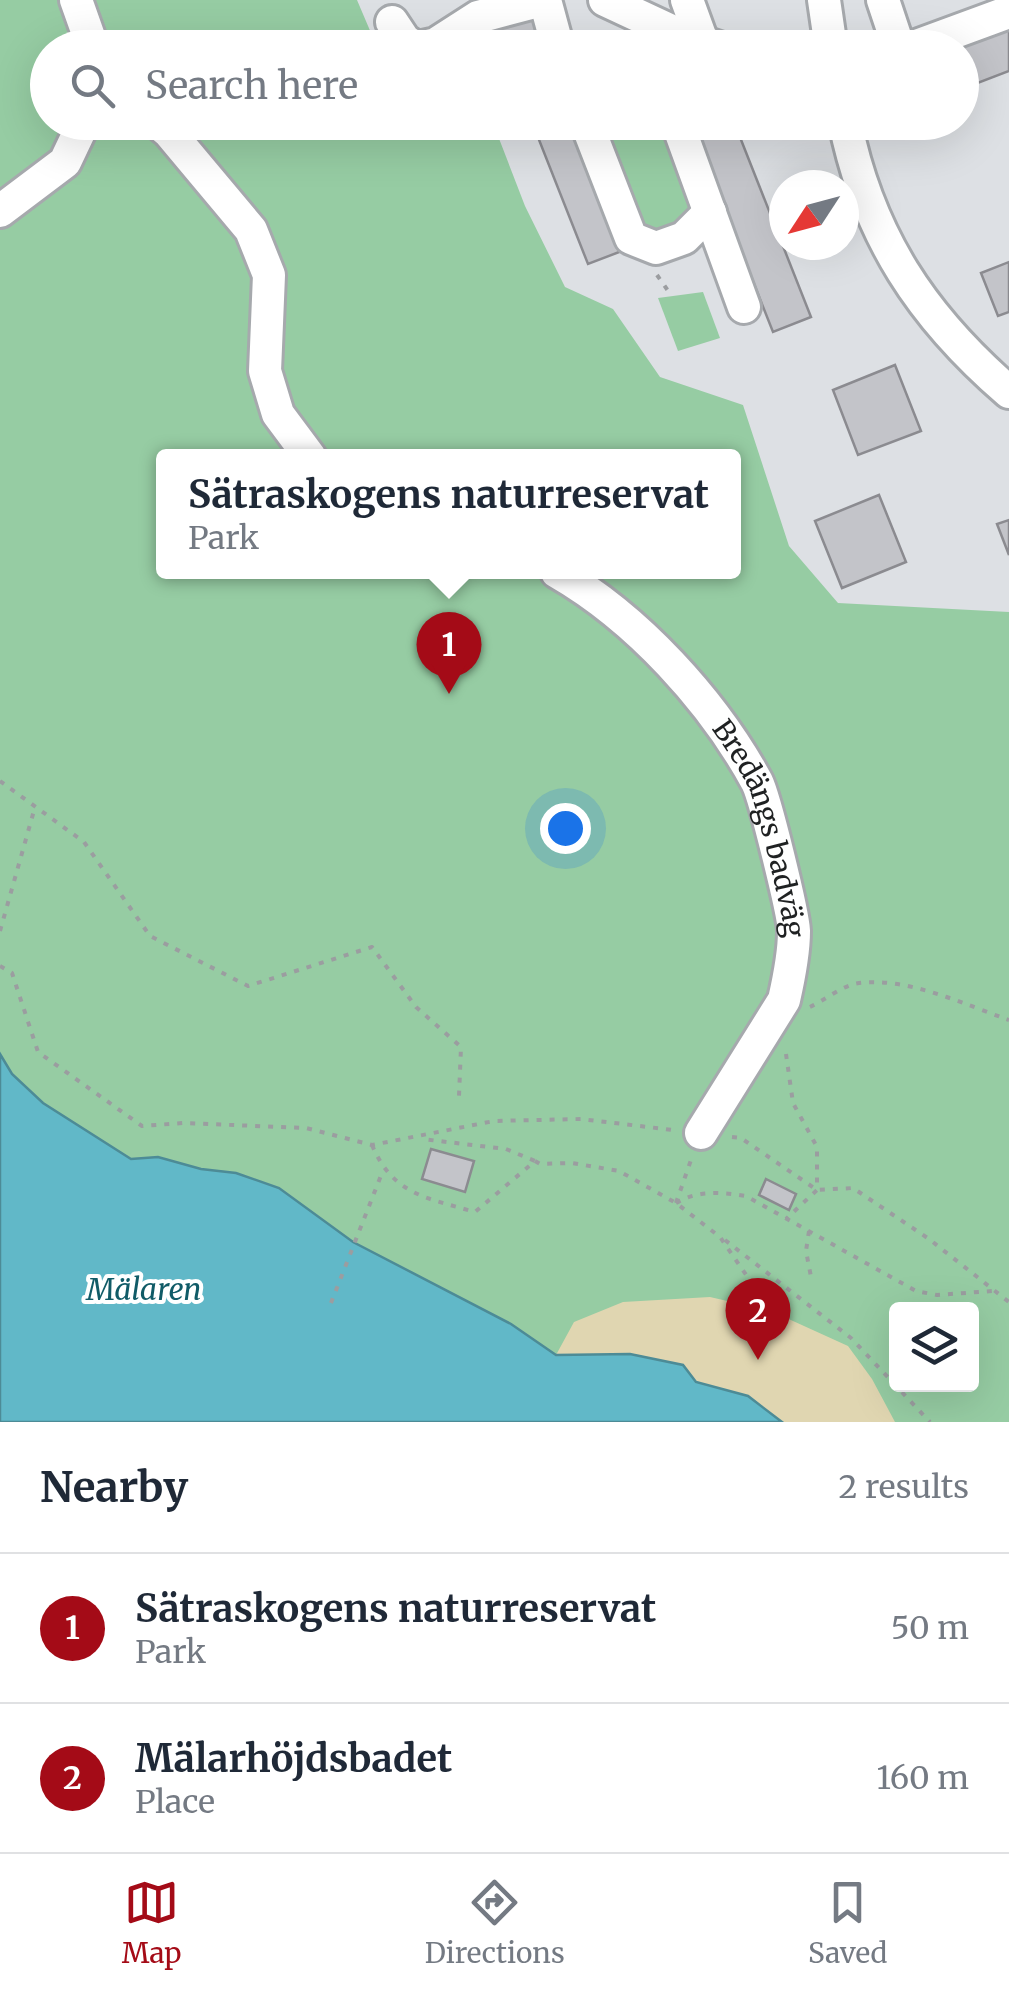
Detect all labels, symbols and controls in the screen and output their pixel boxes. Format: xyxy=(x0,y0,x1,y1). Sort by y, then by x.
search box xyxy=(30,30,979,140)
icon: search xyxy=(65,58,120,113)
text: Search here xyxy=(145,62,358,109)
north arrow xyxy=(769,170,859,260)
popup xyxy=(156,449,741,579)
text: Sätraskogens naturreservat xyxy=(188,471,709,518)
text: Park xyxy=(188,518,259,558)
pin: 1 xyxy=(416,612,482,694)
street label: Bredängs badväg xyxy=(705,712,813,939)
your location xyxy=(540,803,591,854)
water label: Mälaren xyxy=(84,1270,202,1308)
pin: 2 xyxy=(726,1278,790,1360)
map controls xyxy=(889,1302,979,1392)
button: layers xyxy=(889,1302,979,1392)
text: Nearby xyxy=(40,1461,188,1513)
text: 2 results xyxy=(838,1467,969,1507)
text: Sätraskogens naturreservat xyxy=(135,1585,656,1632)
text: 1 xyxy=(65,1608,80,1648)
text: 50 m xyxy=(891,1608,969,1648)
text: Park xyxy=(135,1632,206,1672)
text: Mälarhöjdsbadet xyxy=(135,1735,452,1782)
text: 2 xyxy=(63,1758,82,1798)
text: 160 m xyxy=(877,1758,969,1798)
text: Place xyxy=(135,1782,215,1822)
tab: Map xyxy=(122,1875,181,1971)
tab: Directions xyxy=(425,1875,565,1971)
tab: Saved xyxy=(808,1875,887,1971)

